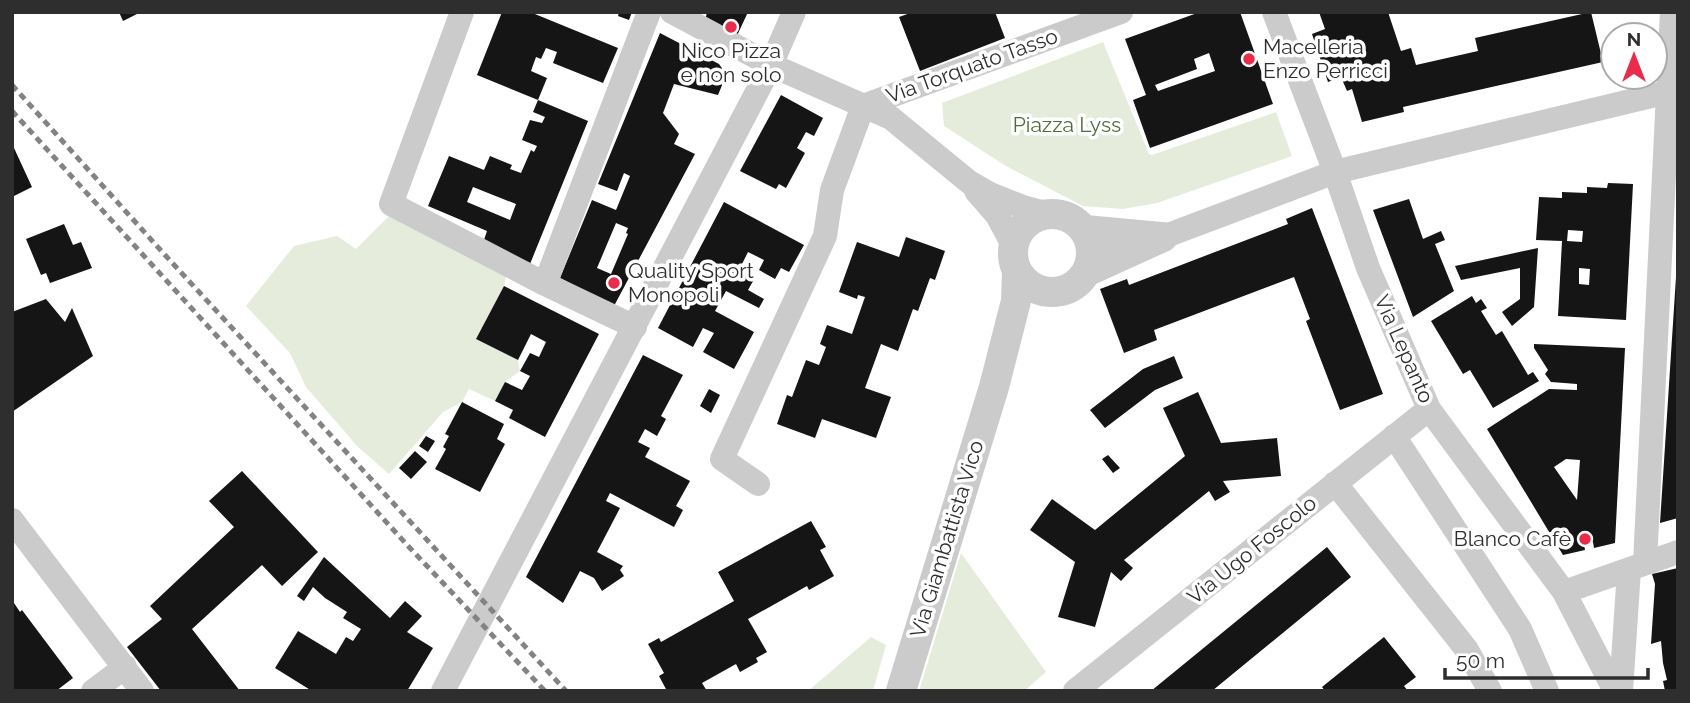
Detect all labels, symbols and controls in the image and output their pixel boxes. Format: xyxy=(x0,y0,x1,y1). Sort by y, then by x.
marker: Nico Pizza e non solo xyxy=(723,19,739,35)
north arrow xyxy=(1599,21,1669,91)
street label: Via Torquato Tasso xyxy=(883,23,1061,108)
text: N xyxy=(1627,28,1641,50)
place label: Macelleria Enzo Perricci xyxy=(1263,34,1388,83)
place label: Nico Pizza e non solo xyxy=(681,38,781,87)
marker: Macelleria Enzo Perricci xyxy=(1241,51,1257,67)
park label: Piazza Lyss xyxy=(1013,112,1121,137)
place label: Quality Sport Monopoli xyxy=(628,258,754,307)
marker: Quality Sport Monopoli xyxy=(606,275,622,291)
street label: Via Lepanto xyxy=(1369,291,1439,407)
street label: Via Giambattista Vico xyxy=(905,437,988,641)
street label: Via Ugo Foscolo xyxy=(1182,490,1321,609)
place label: Blanco Cafè xyxy=(1454,526,1571,551)
marker: Blanco Cafè xyxy=(1577,531,1593,547)
scale bar xyxy=(1445,636,1648,680)
text: 50 m xyxy=(1456,648,1505,673)

